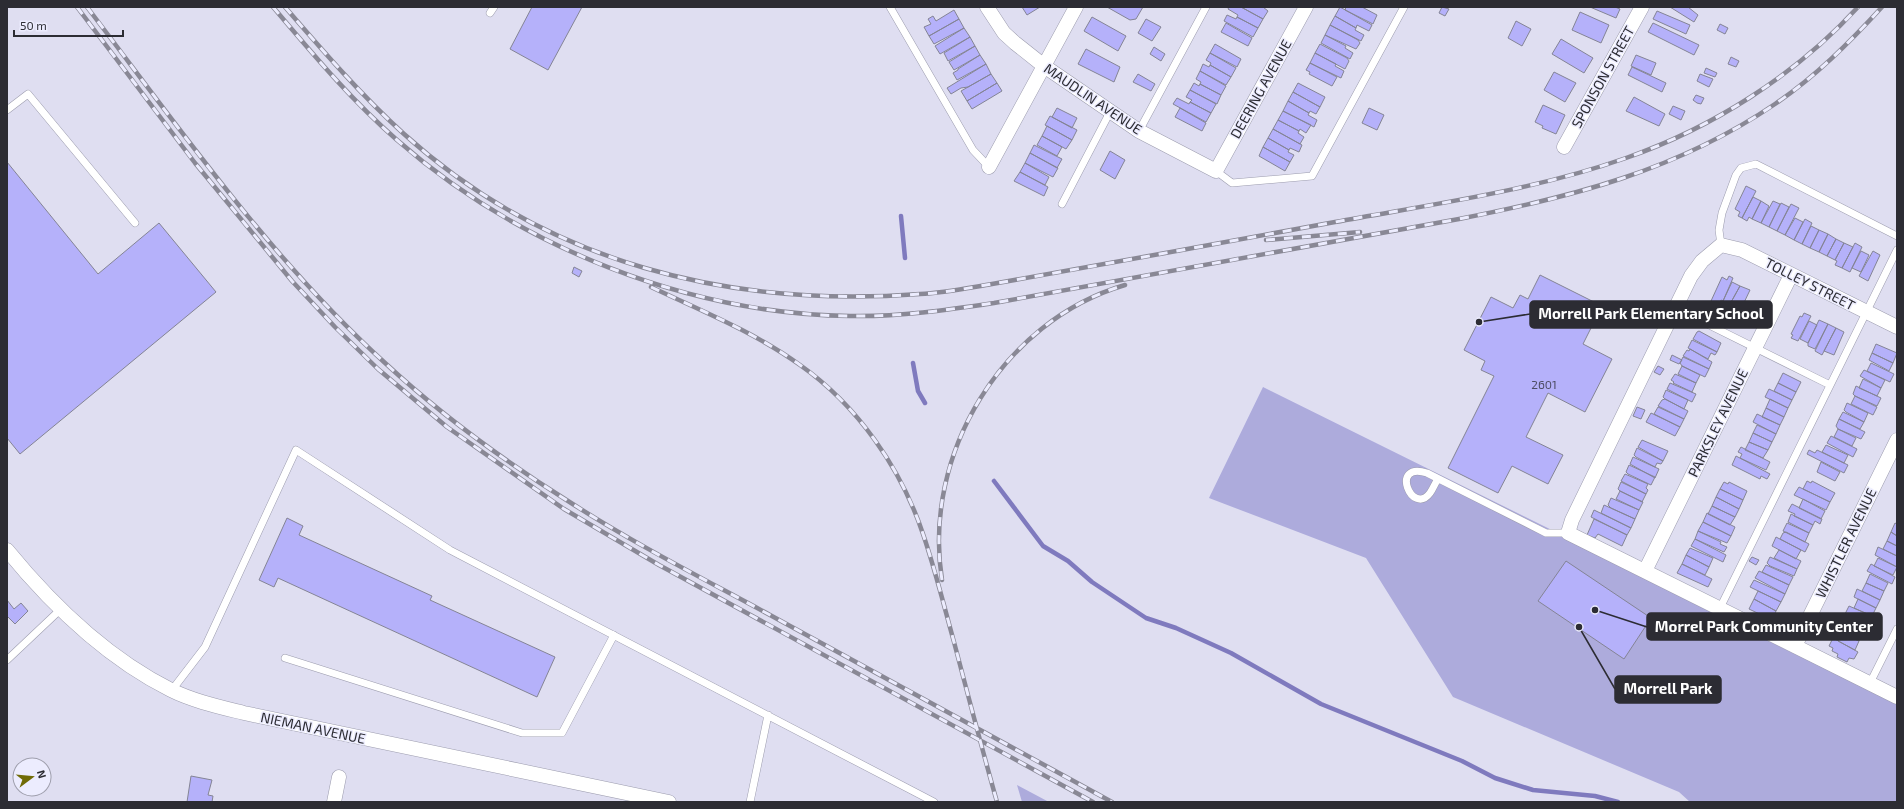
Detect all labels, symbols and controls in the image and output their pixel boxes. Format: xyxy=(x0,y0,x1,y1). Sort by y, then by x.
scale bar xyxy=(14,12,123,38)
text: 50 m xyxy=(20,18,47,32)
street label: SPONSON STREET xyxy=(1567,23,1638,131)
street label: DEERING AVENUE xyxy=(1226,36,1295,141)
street label: MAUDLIN AVENUE xyxy=(1041,59,1146,138)
street label: TOLLEY STREET xyxy=(1762,254,1858,314)
callout: Morrell Park Elementary School xyxy=(1530,301,1772,328)
text: Morrell Park Elementary School xyxy=(1538,304,1764,323)
street label: PARKSLEY AVENUE xyxy=(1684,366,1751,480)
house number: 2601 xyxy=(1531,377,1557,391)
street label: WHISTLER AVENUE xyxy=(1812,485,1880,601)
callout: Morrel Park Community Center xyxy=(1647,613,1882,640)
text: Morrel Park Community Center xyxy=(1655,617,1874,636)
callout: Morrell Park xyxy=(1615,676,1721,703)
text: Morrell Park xyxy=(1623,679,1713,697)
street label: NIEMAN AVENUE xyxy=(259,708,367,747)
north arrow xyxy=(12,757,52,797)
text: N xyxy=(35,768,49,780)

